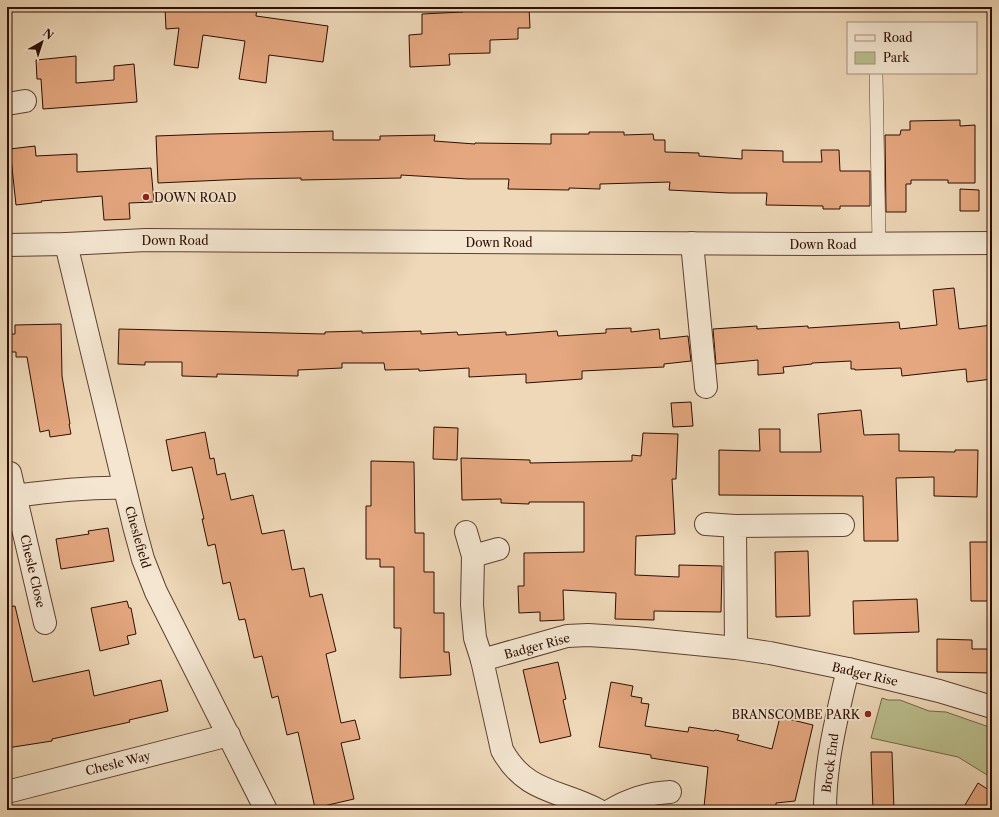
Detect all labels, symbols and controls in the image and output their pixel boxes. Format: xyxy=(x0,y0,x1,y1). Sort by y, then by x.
north arrow xyxy=(22,22,62,62)
legend xyxy=(847,22,977,74)
text: N xyxy=(40,26,57,43)
text: Road xyxy=(883,30,913,45)
text: Park xyxy=(883,50,910,65)
place label: DOWN ROAD xyxy=(154,190,237,205)
marker: DOWN ROAD xyxy=(141,192,151,202)
street label: Down Road xyxy=(141,233,209,248)
street label: Down Road xyxy=(465,235,533,250)
street label: Down Road xyxy=(789,237,857,252)
street label: Cheslefield xyxy=(122,504,154,571)
street label: Chesle Close xyxy=(17,533,49,609)
street label: Badger Rise xyxy=(503,630,572,662)
street label: Badger Rise xyxy=(830,659,900,689)
place label: BRANSCOMBE PARK xyxy=(732,707,861,722)
marker: BRANSCOMBE PARK xyxy=(863,709,873,719)
street label: Brock End xyxy=(818,732,842,794)
street label: Chesle Way xyxy=(84,748,152,778)

